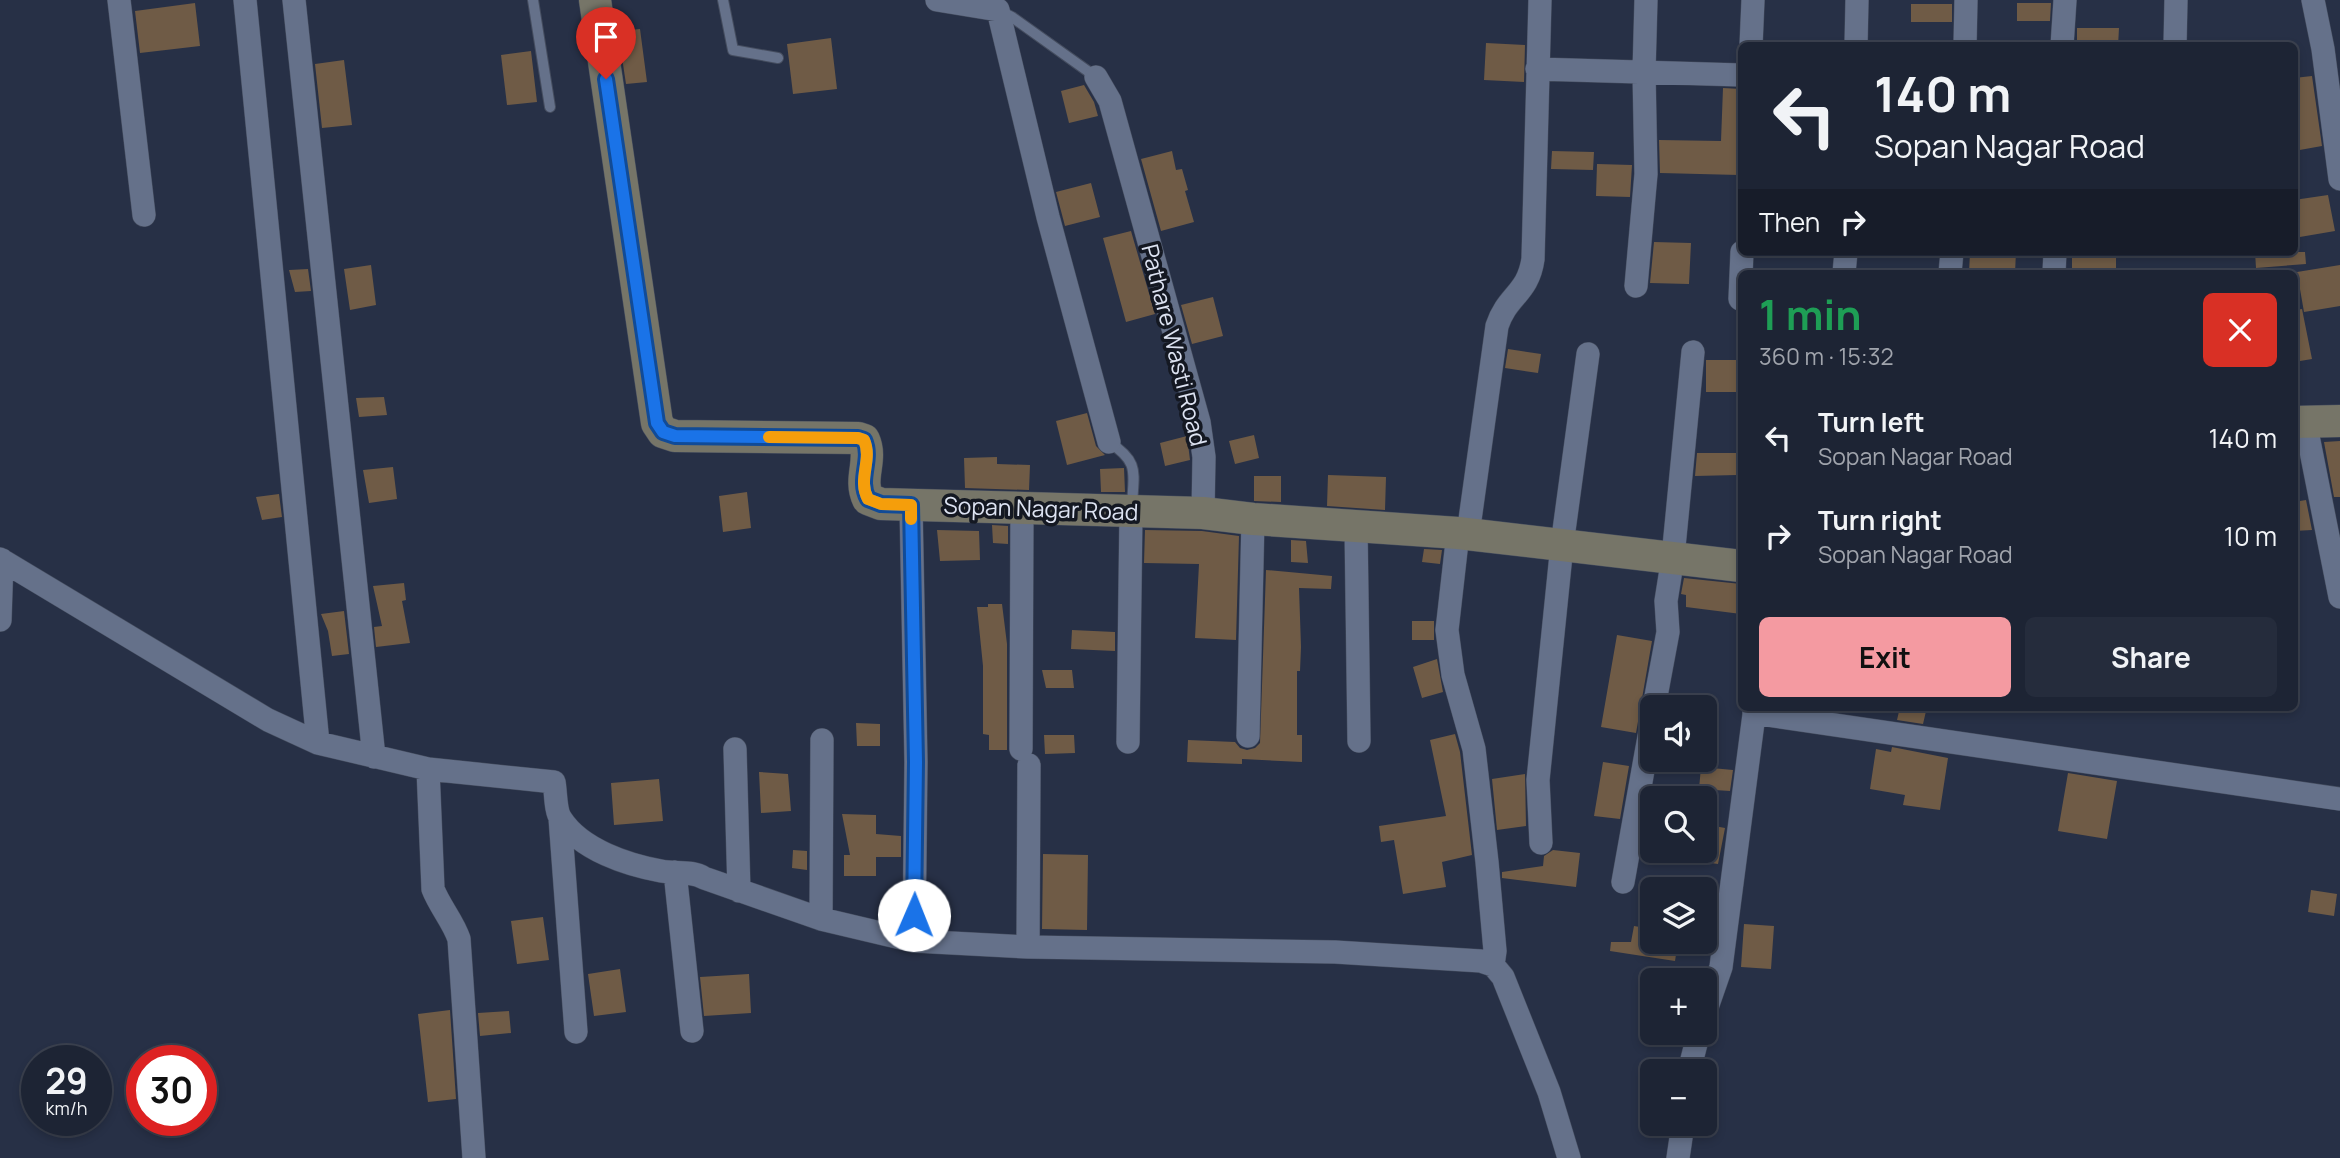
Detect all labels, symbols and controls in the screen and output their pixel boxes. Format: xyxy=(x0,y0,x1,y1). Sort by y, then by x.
pin xyxy=(576,7,636,79)
icon: arrive xyxy=(587,18,625,56)
text: 140 m xyxy=(1874,60,2011,127)
icon: left xyxy=(1759,70,1850,161)
text: Sopan Nagar Road xyxy=(1874,124,2145,168)
icon: right xyxy=(1834,203,1872,241)
text: Then xyxy=(1759,204,1820,240)
street label: Pathare Wasti Road xyxy=(1134,241,1216,449)
text: 1 min xyxy=(1759,285,1862,343)
button: close xyxy=(2203,293,2277,367)
text: 360 m · 15:32 xyxy=(1759,340,1894,372)
text: Turn left xyxy=(1818,404,1925,440)
icon: left xyxy=(1759,419,1797,457)
text: 140 m xyxy=(2208,420,2277,456)
text: Sopan Nagar Road xyxy=(1818,440,2013,472)
street label: Sopan Nagar Road xyxy=(943,489,1139,527)
text: Turn right xyxy=(1818,502,1942,538)
icon: right xyxy=(1759,517,1797,555)
text: 10 m xyxy=(2224,518,2277,554)
text: Sopan Nagar Road xyxy=(1818,538,2013,570)
button: Exit xyxy=(1759,617,2011,697)
button: Share xyxy=(2025,617,2277,697)
map controls xyxy=(1640,695,1717,1136)
button: sound xyxy=(1640,695,1717,772)
button: search xyxy=(1640,786,1717,863)
button: layers xyxy=(1640,877,1717,954)
position arrow xyxy=(877,878,951,952)
button: + xyxy=(1640,968,1717,1045)
speed limit sign: 30 xyxy=(126,1045,217,1136)
text: 29 xyxy=(45,1057,88,1105)
button: − xyxy=(1640,1059,1717,1136)
text: km/h xyxy=(46,1096,87,1120)

